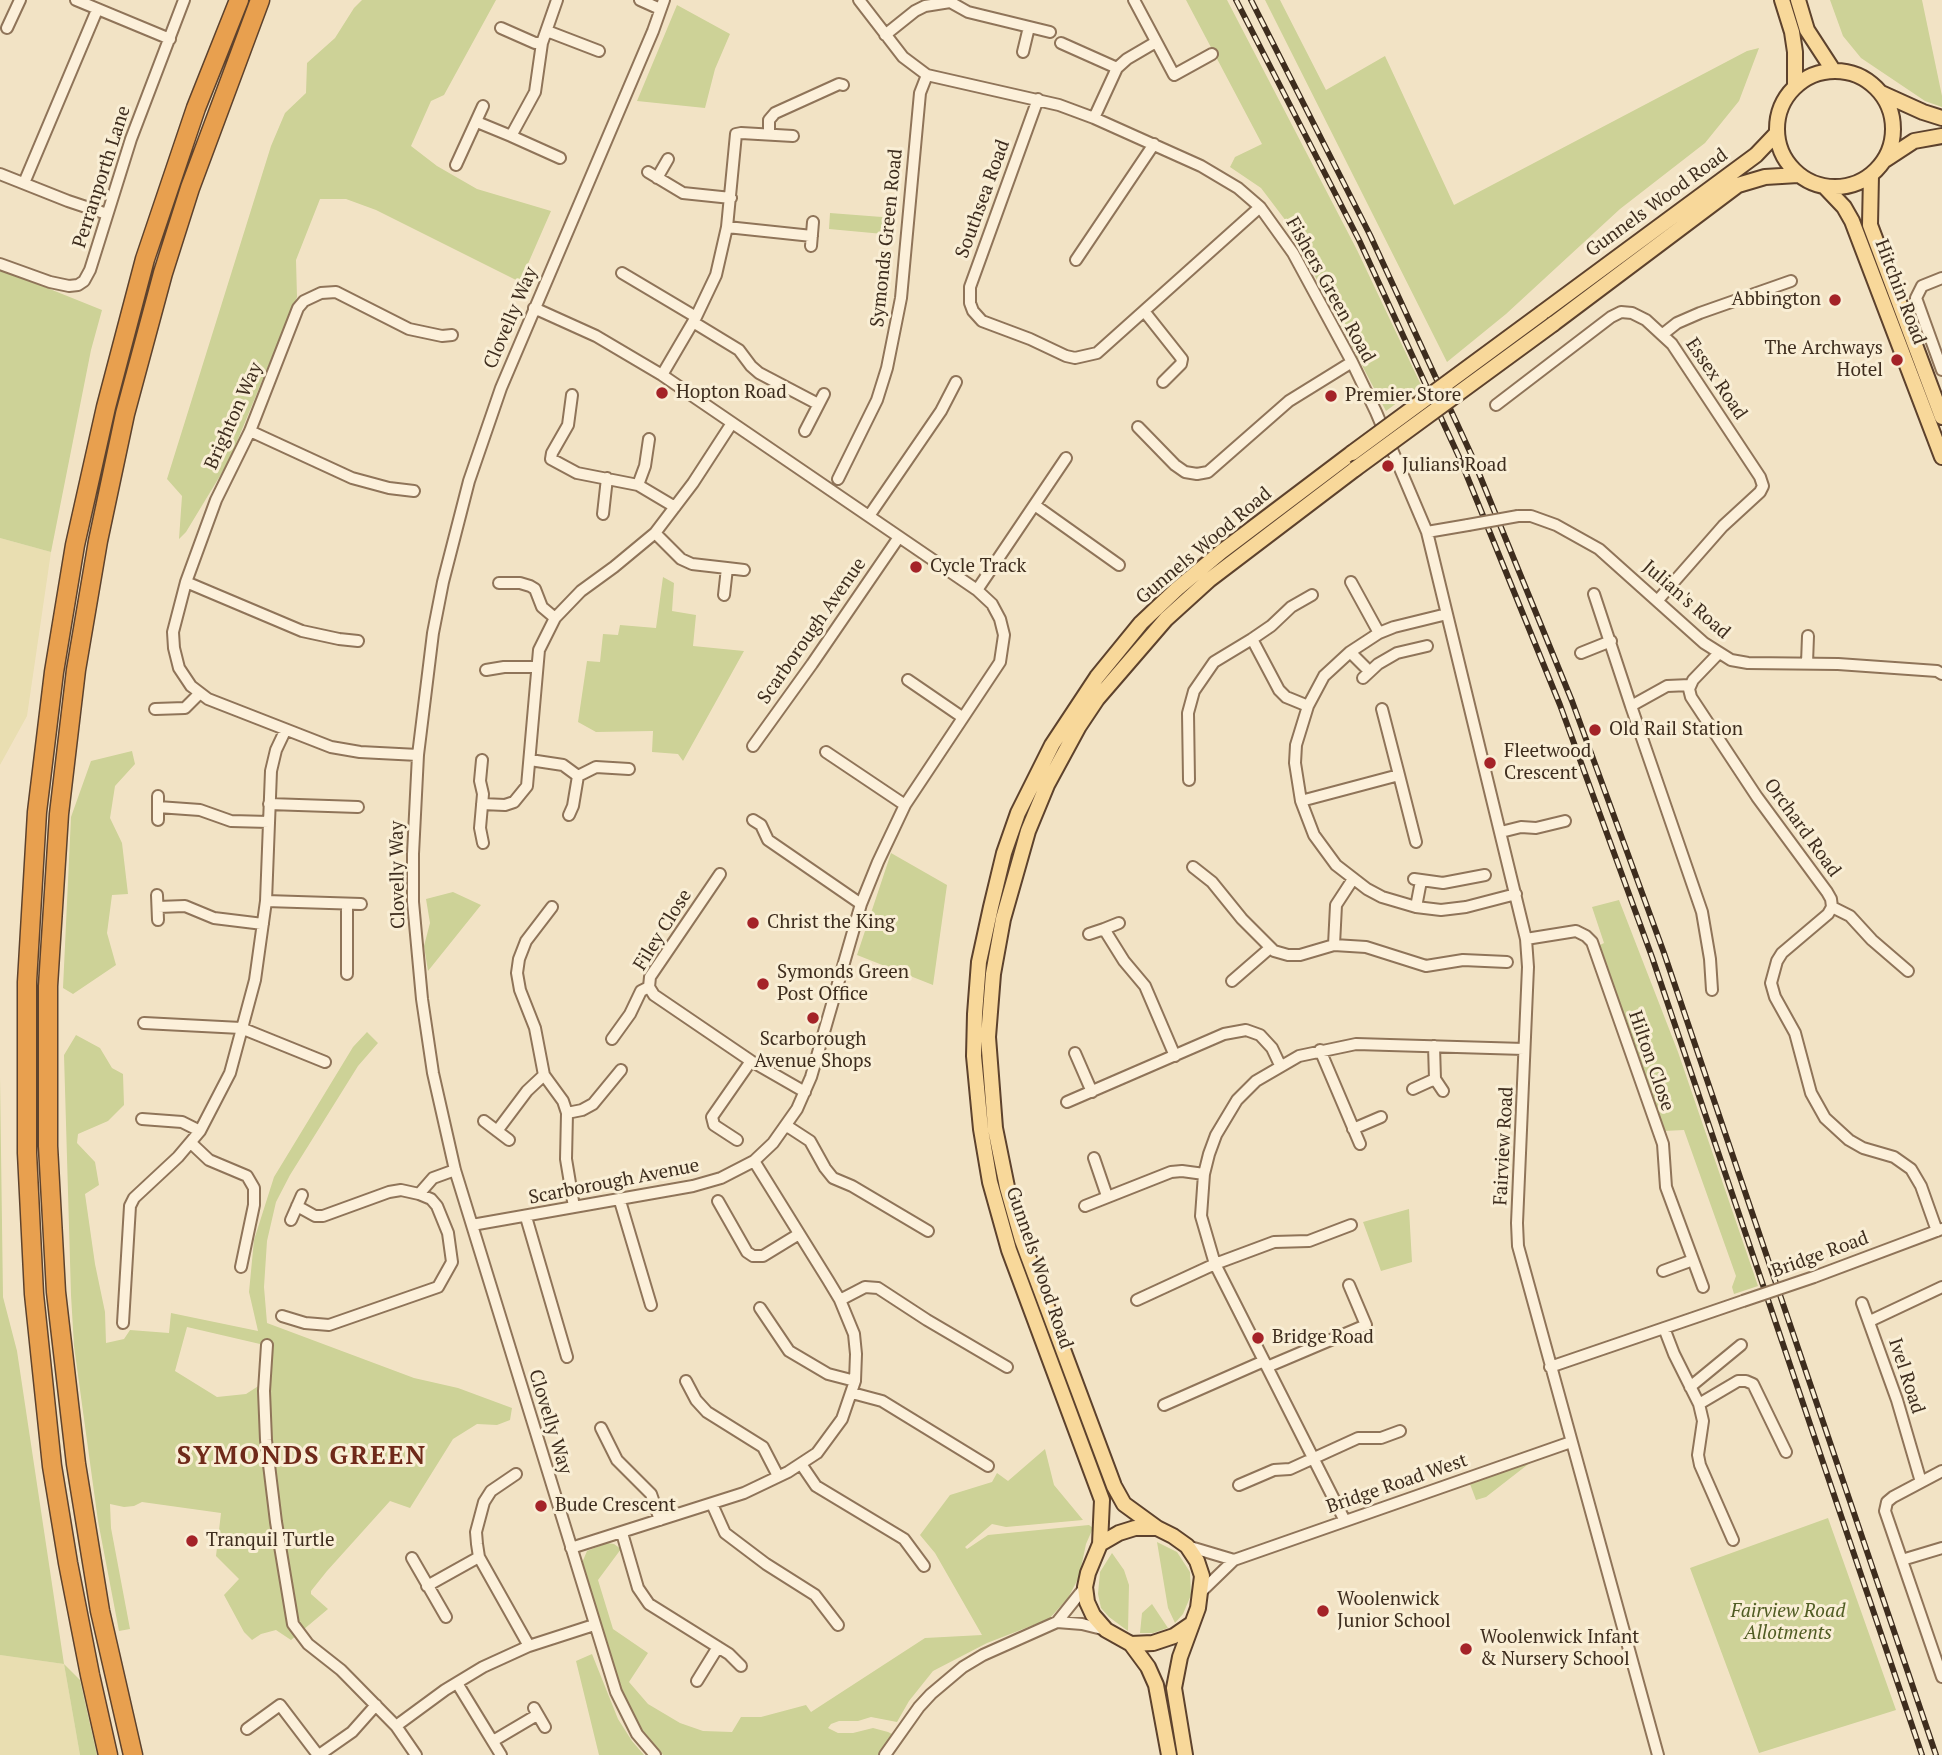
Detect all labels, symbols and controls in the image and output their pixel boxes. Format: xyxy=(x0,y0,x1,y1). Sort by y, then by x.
street label: Perranporth Lane xyxy=(68,103,136,251)
street label: Southsea Road xyxy=(951,137,1015,261)
street label: Gunnels Wood Road xyxy=(1582,144,1732,262)
street label: Symonds Green Road xyxy=(866,148,908,328)
street label: Fishers Green Road xyxy=(1281,213,1379,367)
street label: Hitchin Road xyxy=(1870,236,1930,348)
street label: Clovelly Way xyxy=(479,264,543,372)
place label: Abbington xyxy=(1731,289,1821,311)
marker: Abbington xyxy=(1827,292,1843,308)
street label: Essex Road xyxy=(1680,334,1752,424)
place label: The Archways Hotel xyxy=(1764,338,1883,382)
marker: The Archways Hotel xyxy=(1889,352,1905,368)
street label: Brighton Way xyxy=(200,359,268,473)
place label: Hopton Road xyxy=(676,382,787,404)
marker: Hopton Road xyxy=(654,385,670,401)
place label: Premier Store xyxy=(1345,385,1461,407)
marker: Premier Store xyxy=(1323,388,1339,404)
place label: Julians Road xyxy=(1402,455,1507,477)
marker: Julians Road xyxy=(1380,458,1396,474)
street label: Gunnels Wood Road xyxy=(1132,483,1276,609)
street label: Scarborough Avenue xyxy=(753,553,871,709)
place label: Cycle Track xyxy=(930,556,1026,578)
street label: Julian's Road xyxy=(1638,556,1734,644)
marker: Cycle Track xyxy=(908,559,924,575)
place label: Old Rail Station xyxy=(1609,719,1743,741)
marker: Old Rail Station xyxy=(1587,722,1603,738)
place label: Fleetwood Crescent xyxy=(1504,741,1591,785)
marker: Fleetwood Crescent xyxy=(1482,755,1498,771)
street label: Orchard Road xyxy=(1759,774,1845,882)
street label: Clovelly Way xyxy=(386,821,410,929)
street label: Filey Close xyxy=(629,885,697,975)
place label: Christ the King xyxy=(767,912,895,934)
marker: Christ the King xyxy=(745,915,761,931)
place label: Symonds Green Post Office xyxy=(777,962,909,1006)
marker: Symonds Green Post Office xyxy=(755,976,771,992)
street label: Hilton Close xyxy=(1623,1008,1679,1114)
marker: Scarborough Avenue Shops xyxy=(805,1010,821,1026)
place label: Scarborough Avenue Shops xyxy=(754,1029,872,1073)
street label: Fairview Road xyxy=(1490,1086,1518,1206)
street label: Scarborough Avenue xyxy=(527,1154,701,1210)
street label: Gunnels Wood Road xyxy=(1001,1184,1077,1352)
street label: Bridge Road xyxy=(1768,1227,1872,1283)
place label: Bridge Road xyxy=(1272,1327,1374,1349)
marker: Bridge Road xyxy=(1250,1330,1266,1346)
street label: Ivel Road xyxy=(1883,1335,1929,1417)
street label: Clovelly Way xyxy=(523,1367,577,1477)
district label: SYMONDS GREEN xyxy=(178,1441,426,1473)
street label: Bridge Road West xyxy=(1323,1449,1471,1519)
place label: Bude Crescent xyxy=(555,1495,676,1517)
marker: Bude Crescent xyxy=(533,1498,549,1514)
place label: Tranquil Turtle xyxy=(206,1530,334,1552)
marker: Tranquil Turtle xyxy=(184,1533,200,1549)
place label: Woolenwick Junior School xyxy=(1337,1589,1451,1633)
park label: Fairview Road Allotments xyxy=(1731,1601,1845,1645)
marker: Woolenwick Junior School xyxy=(1315,1603,1331,1619)
place label: Woolenwick Infant & Nursery School xyxy=(1480,1627,1639,1671)
marker: Woolenwick Infant & Nursery School xyxy=(1458,1641,1474,1657)

